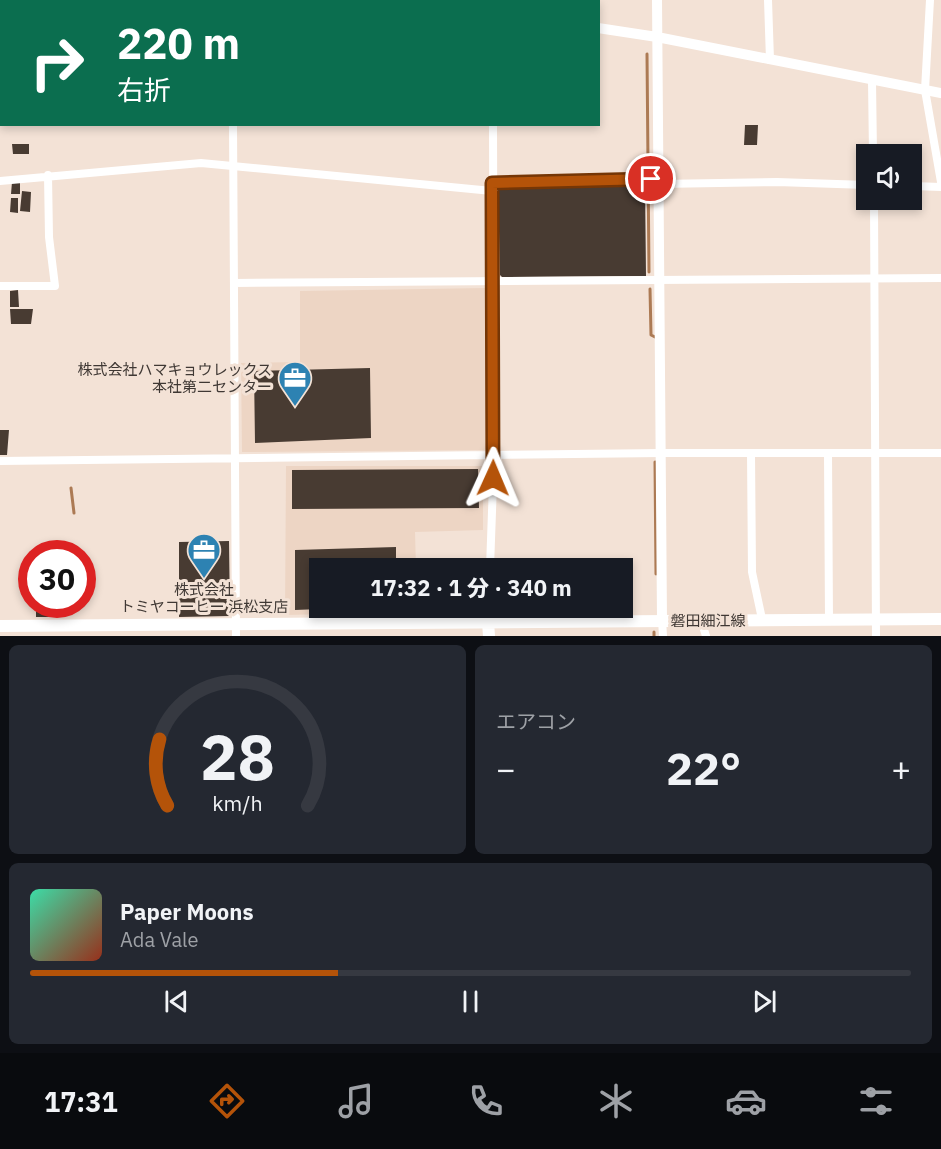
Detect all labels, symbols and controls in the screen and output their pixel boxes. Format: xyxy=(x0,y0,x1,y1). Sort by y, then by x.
text: 220 m xyxy=(117,16,240,71)
icon: right xyxy=(18,24,96,102)
text: 右折 xyxy=(117,72,171,107)
map controls xyxy=(856,144,922,210)
button: sound xyxy=(856,144,922,210)
pin xyxy=(625,153,676,204)
icon: arrive xyxy=(634,162,667,195)
place label: 株式会社ハマキョウレックス 本社第二センター xyxy=(77,360,272,396)
office icon: 株式会社ハマキョウレックス 本社第二センター xyxy=(277,360,313,407)
position arrow xyxy=(461,446,525,510)
office icon: 株式会社 トミヤコーヒー 浜松支店 xyxy=(186,532,222,579)
speed limit sign: 30 xyxy=(18,540,96,618)
text: 17:32 · 1 分 · 340 m xyxy=(370,573,572,602)
place label: 株式会社 トミヤコーヒー 浜松支店 xyxy=(120,580,288,616)
street label: 磐田細江線 xyxy=(670,611,746,630)
text: エアコン xyxy=(496,708,576,735)
text: 28 xyxy=(200,716,275,797)
text: 22° xyxy=(666,739,741,797)
text: − xyxy=(496,747,516,790)
text: + xyxy=(891,747,911,790)
text: km/h xyxy=(212,790,263,818)
text: Paper Moons xyxy=(120,897,253,926)
text: Ada Vale xyxy=(120,926,199,953)
icon: previous xyxy=(160,985,193,1018)
icon: pause xyxy=(454,985,487,1018)
icon: next xyxy=(748,985,781,1018)
icon: directions xyxy=(206,1080,248,1122)
icon: music xyxy=(335,1080,377,1122)
icon: phone xyxy=(465,1080,507,1122)
icon: climate xyxy=(595,1080,637,1122)
icon: car xyxy=(725,1080,767,1122)
icon: filters xyxy=(855,1080,897,1122)
text: 17:31 xyxy=(44,1084,118,1119)

